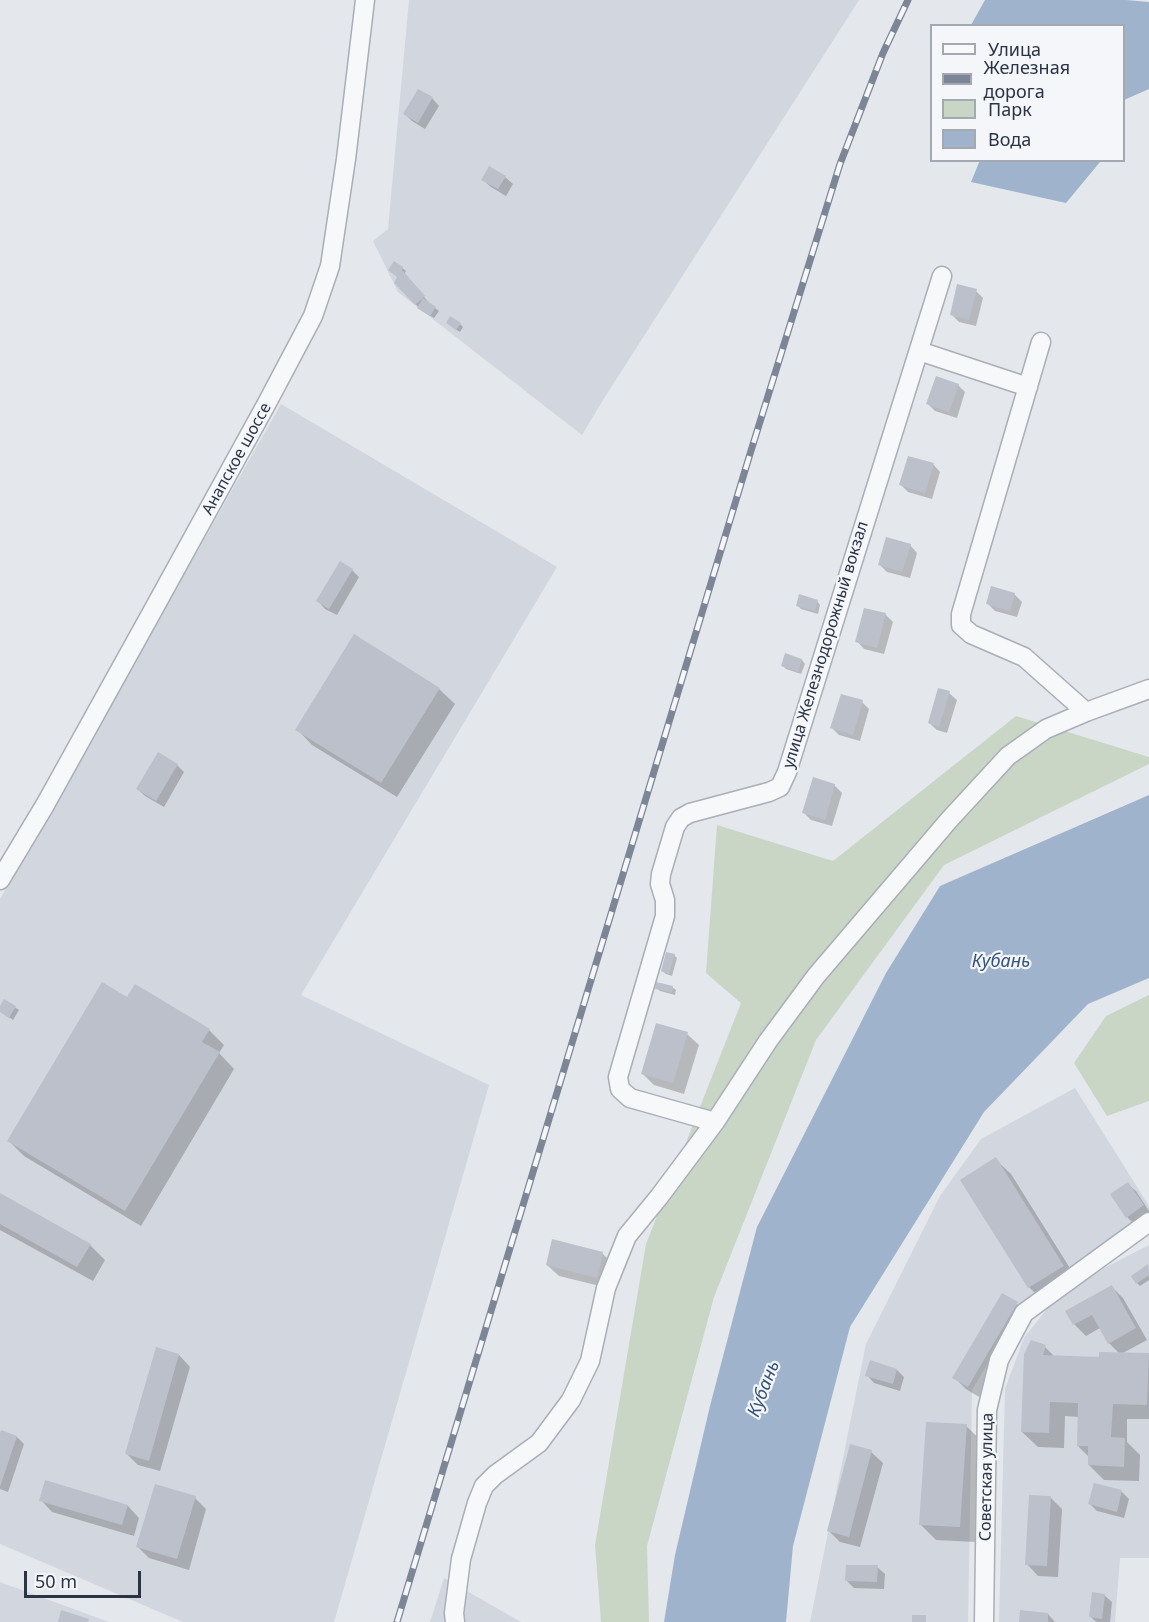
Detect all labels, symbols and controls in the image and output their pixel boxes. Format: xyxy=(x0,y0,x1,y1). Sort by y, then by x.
legend xyxy=(930,24,1125,162)
text: Улица xyxy=(988,37,1041,61)
text: Железная дорога xyxy=(984,55,1070,103)
text: Парк xyxy=(988,97,1032,121)
text: Вода xyxy=(988,127,1031,151)
street label: Анапское шоссе xyxy=(198,400,276,518)
street label: улица Железнодорожный вокзал xyxy=(779,519,873,771)
water label: Кубань xyxy=(972,951,1030,973)
water label: Кубань xyxy=(743,1358,785,1420)
street label: Советская улица xyxy=(976,1413,998,1541)
scale bar xyxy=(27,1559,144,1597)
text: 50 m xyxy=(35,1569,77,1593)

